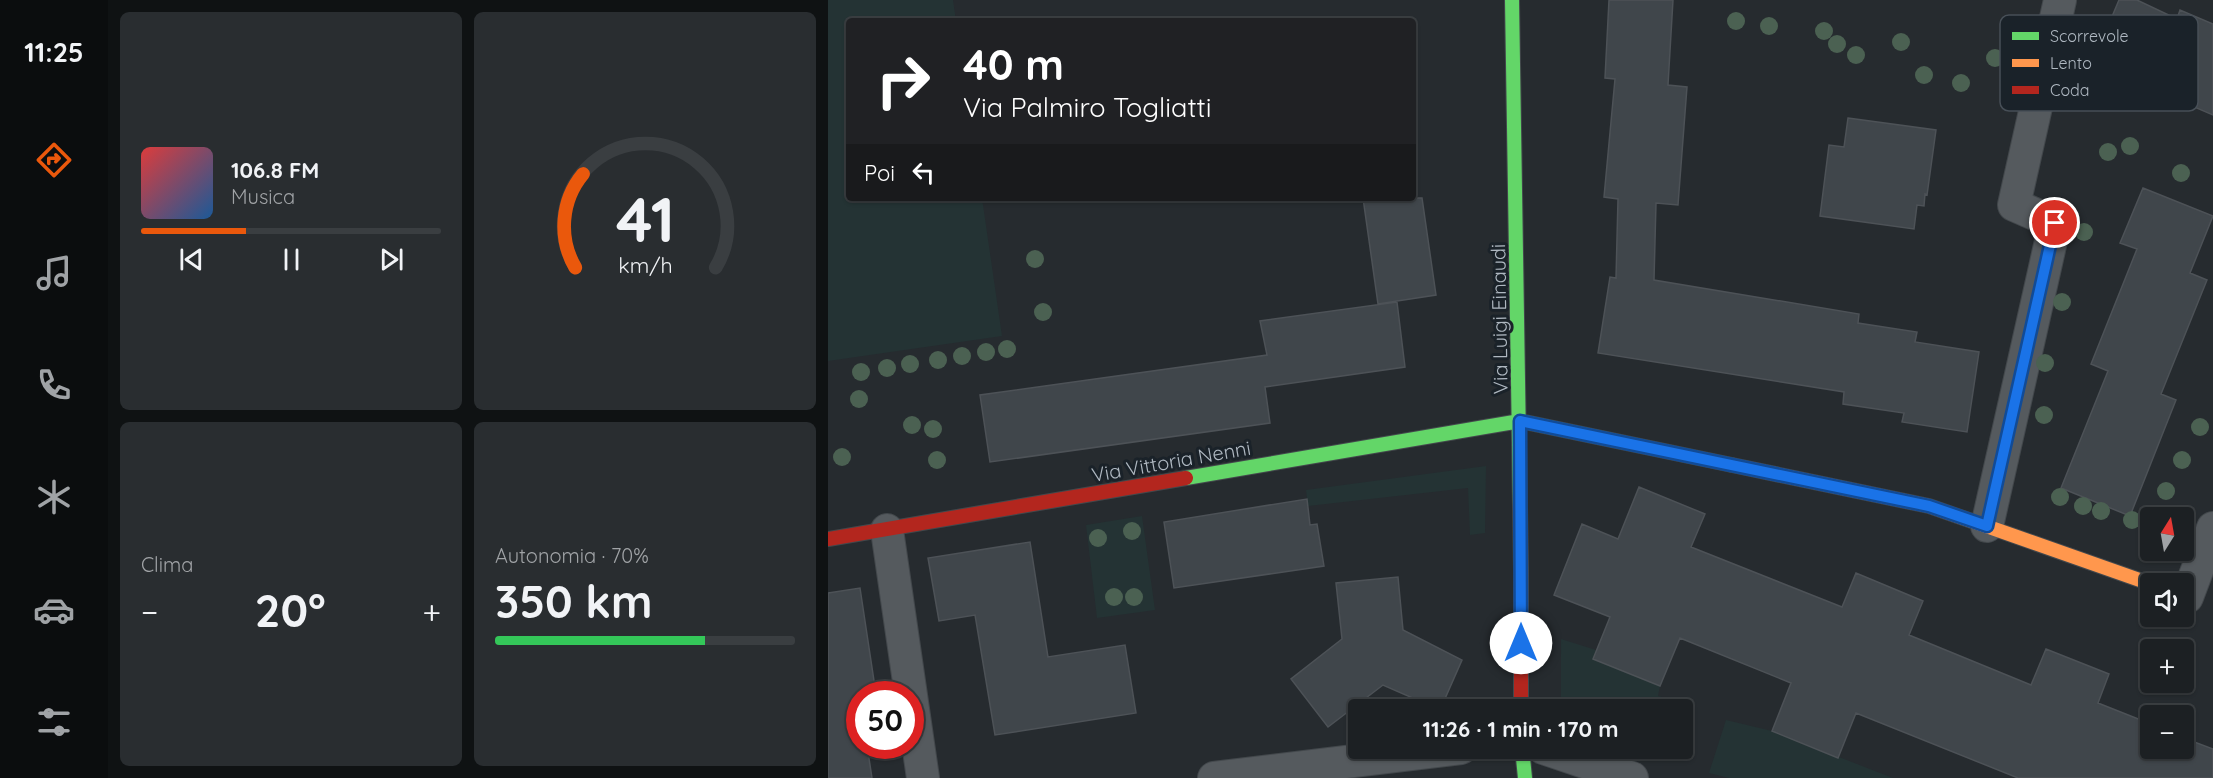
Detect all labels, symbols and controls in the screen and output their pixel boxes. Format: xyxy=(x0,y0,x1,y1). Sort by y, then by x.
legend xyxy=(2000,15,2198,111)
text: Scorrevole xyxy=(2050,26,2128,46)
text: 11:25 xyxy=(24,35,84,69)
text: 40 m xyxy=(963,38,1064,91)
icon: right xyxy=(864,42,942,120)
text: Lento xyxy=(2050,53,2092,73)
text: Coda xyxy=(2050,80,2090,100)
text: Via Palmiro Togliatti xyxy=(963,90,1212,124)
icon: directions xyxy=(33,139,75,181)
text: 106.8 FM xyxy=(231,156,319,184)
icon: left xyxy=(907,156,940,189)
text: Poi xyxy=(864,159,895,187)
text: 41 xyxy=(615,180,675,258)
text: Musica xyxy=(231,184,295,209)
pin xyxy=(2029,197,2080,248)
icon: arrive xyxy=(2038,206,2071,239)
icon: previous xyxy=(175,243,208,276)
icon: pause xyxy=(275,243,308,276)
icon: next xyxy=(375,243,408,276)
street label: Via Luigi Einaudi xyxy=(1485,243,1513,395)
icon: music xyxy=(33,252,75,294)
text: km/h xyxy=(618,253,672,279)
icon: phone xyxy=(33,364,75,406)
street label: Via Vittoria Nenni xyxy=(1089,435,1253,487)
icon: climate xyxy=(33,476,75,518)
north arrow xyxy=(2140,507,2194,561)
map controls xyxy=(2140,507,2194,759)
text: Autonomia · 70% xyxy=(495,543,649,568)
text: Clima xyxy=(141,552,193,577)
text: 350 km xyxy=(495,573,652,629)
button: sound xyxy=(2140,573,2194,627)
text: 20° xyxy=(255,582,326,638)
icon: car xyxy=(33,589,75,631)
text: − xyxy=(141,591,158,632)
text: + xyxy=(422,591,441,632)
position arrow xyxy=(1489,611,1553,675)
button: + xyxy=(2140,639,2194,693)
speed limit sign: 50 xyxy=(846,681,924,759)
icon: filters xyxy=(33,701,75,743)
button: − xyxy=(2140,705,2194,759)
text: 11:26 · 1 min · 170 m xyxy=(1422,715,1619,743)

